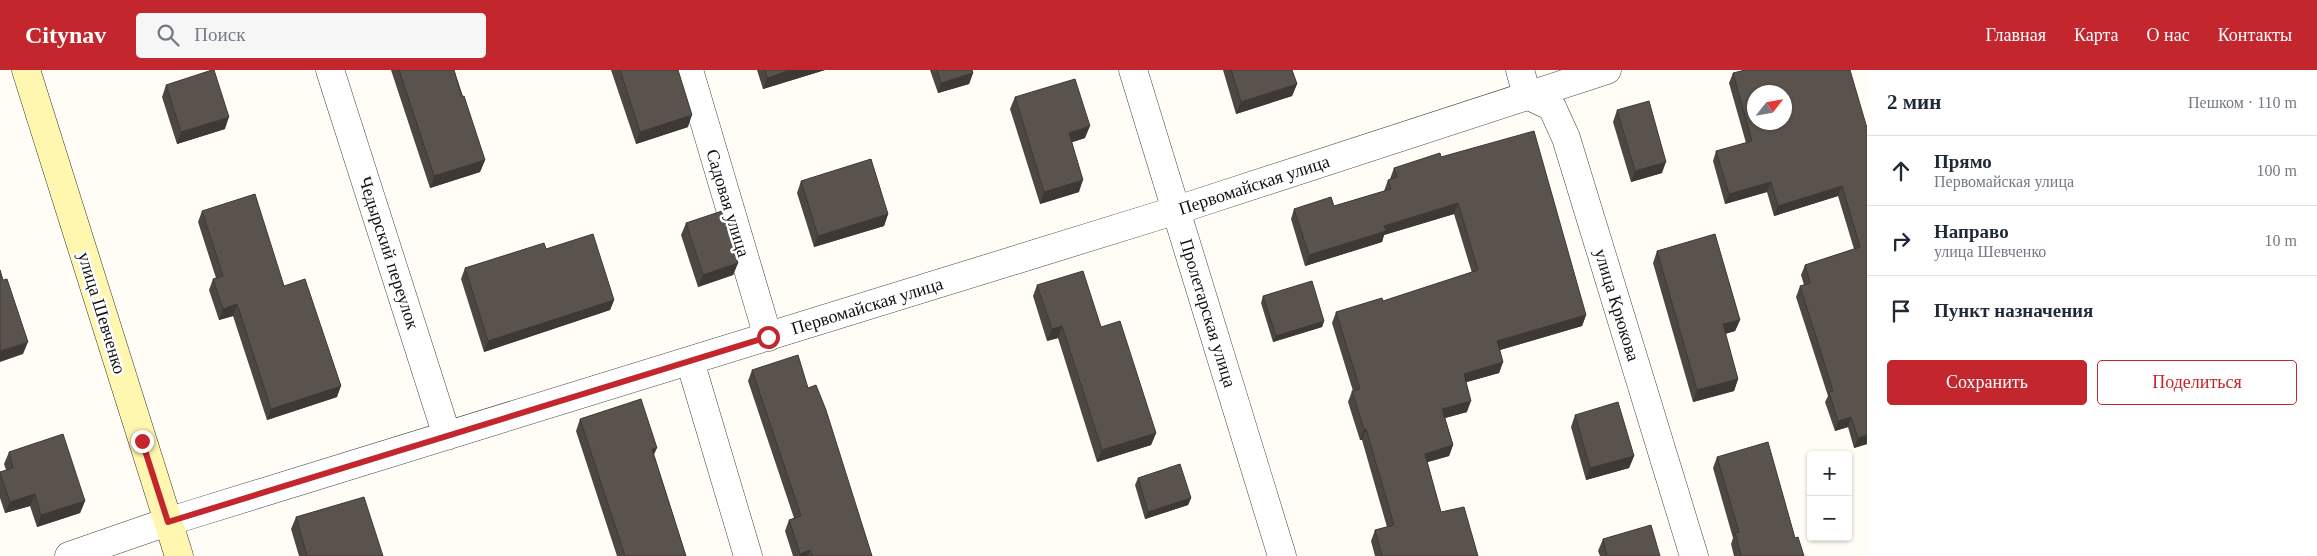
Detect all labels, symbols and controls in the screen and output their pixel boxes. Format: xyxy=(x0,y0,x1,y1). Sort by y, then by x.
search box xyxy=(136,13,486,58)
icon: search xyxy=(154,21,182,49)
text: Citynav xyxy=(25,22,106,48)
text: Поиск xyxy=(194,24,245,45)
text: Главная xyxy=(1986,25,2046,45)
text: Карта xyxy=(2074,25,2119,45)
text: О нас xyxy=(2147,25,2190,45)
text: Контакты xyxy=(2218,25,2292,45)
north arrow xyxy=(1747,85,1792,130)
text: 2 мин xyxy=(1887,90,1941,114)
text: Пешком · 110 m xyxy=(2188,94,2297,111)
street label: Садовая улица xyxy=(702,147,754,259)
street label: Первомайская улица xyxy=(1176,151,1332,219)
text: Прямо xyxy=(1934,151,1992,172)
icon: ahead xyxy=(1887,157,1915,185)
text: 100 m xyxy=(2257,162,2297,179)
text: Первомайская улица xyxy=(1934,173,2074,190)
street label: Чедырский переулок xyxy=(355,174,423,332)
text: Направо xyxy=(1934,221,2009,242)
icon: right xyxy=(1887,227,1915,255)
text: 10 m xyxy=(2265,232,2297,249)
street label: Пролетарская улица xyxy=(1176,236,1240,390)
text: улица Шевченко xyxy=(1934,243,2046,260)
street label: улица Крюкова xyxy=(1590,246,1644,364)
street label: улица Шевченко xyxy=(74,250,130,376)
street label: Первомайская улица xyxy=(789,273,945,339)
icon: arrive xyxy=(1887,297,1915,325)
text: Пункт назначения xyxy=(1934,300,2093,321)
route start xyxy=(757,326,780,349)
button: Сохранить xyxy=(1887,360,2087,405)
button: Поделиться xyxy=(2097,360,2297,405)
route end xyxy=(131,430,154,453)
map controls xyxy=(1807,451,1852,541)
button: + xyxy=(1807,451,1852,496)
button: − xyxy=(1807,496,1852,541)

